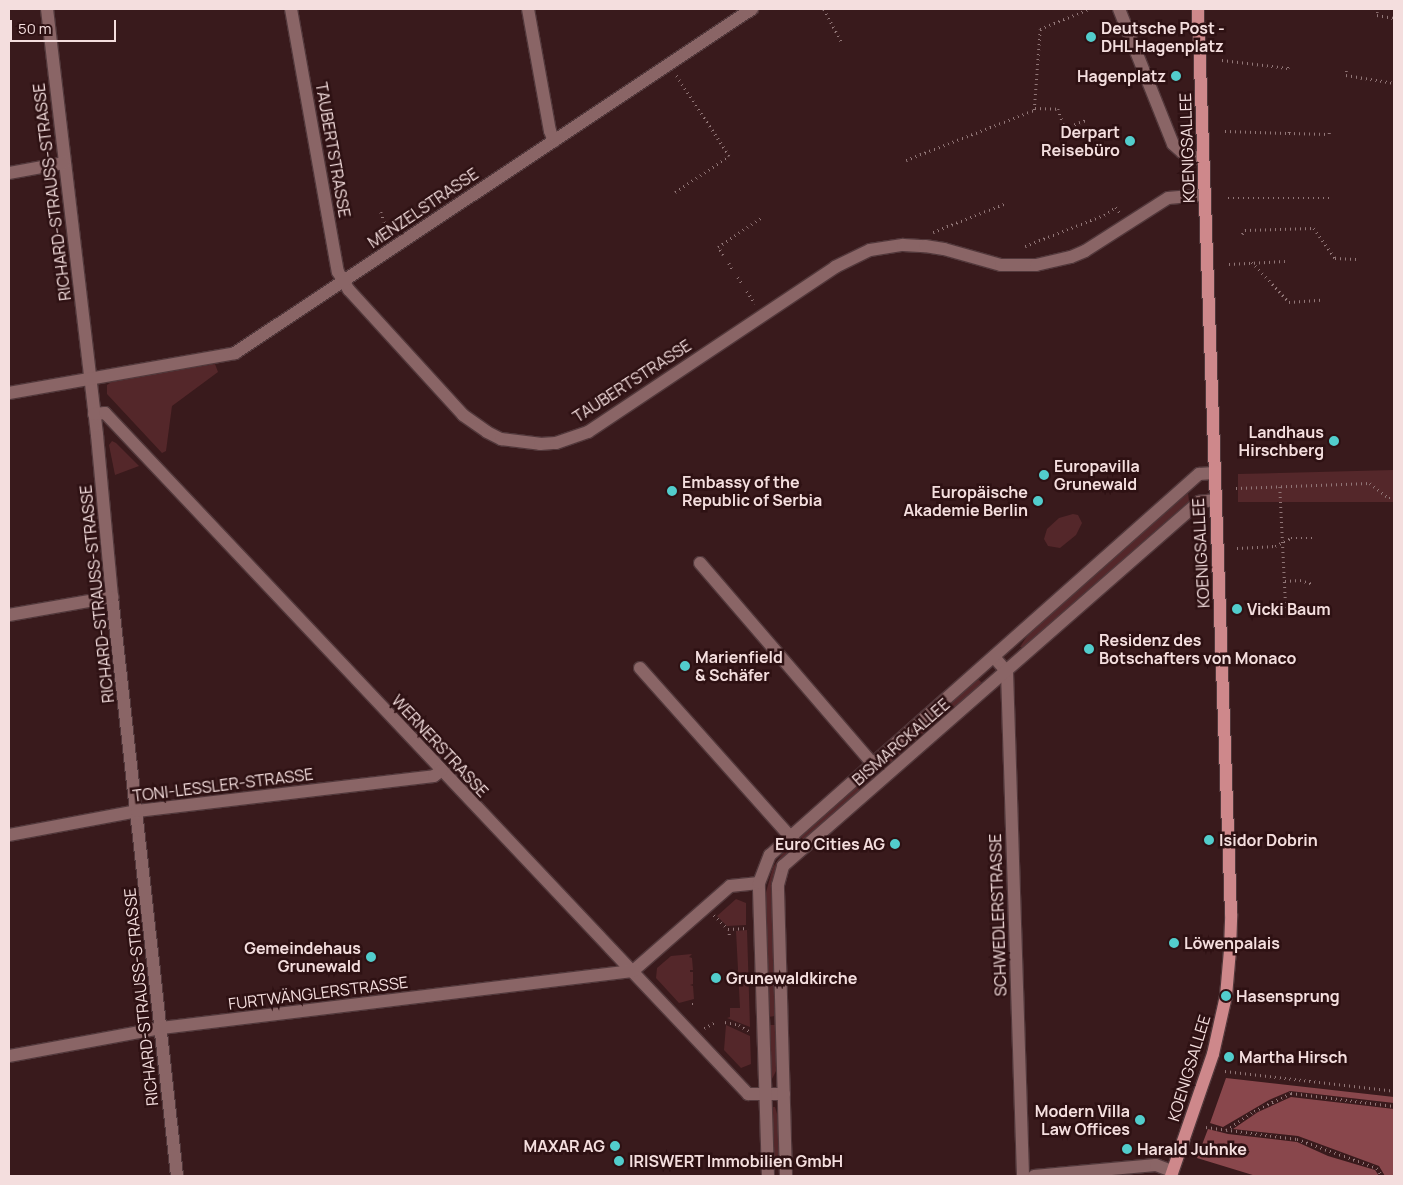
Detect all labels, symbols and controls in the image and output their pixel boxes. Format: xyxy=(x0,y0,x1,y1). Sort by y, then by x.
scale bar xyxy=(12,10,119,42)
text: 50 m xyxy=(18,18,52,39)
place label: Deutsche Post - DHL Hagenplatz xyxy=(1101,18,1225,56)
marker: Deutsche Post - DHL Hagenplatz xyxy=(1085,31,1097,43)
place label: Hagenplatz xyxy=(1077,66,1166,86)
marker: Hagenplatz xyxy=(1170,70,1182,82)
street label: TAUBERTSTRASSE xyxy=(312,81,354,219)
street label: RICHARD-STRAUSS-STRASSE xyxy=(29,82,75,302)
street label: KOENIGSALLEE xyxy=(1175,93,1199,203)
place label: Derpart Reisebüro xyxy=(1041,122,1120,160)
marker: Derpart Reisebüro xyxy=(1124,135,1136,147)
street label: MENZELSTRASSE xyxy=(364,164,482,252)
street label: TAUBERTSTRASSE xyxy=(569,336,695,426)
place label: Landhaus Hirschberg xyxy=(1239,422,1324,460)
marker: Landhaus Hirschberg xyxy=(1328,435,1340,447)
place label: Europavilla Grunewald xyxy=(1054,456,1140,494)
marker: Europavilla Grunewald xyxy=(1038,469,1050,481)
place label: Embassy of the Republic of Serbia xyxy=(682,472,822,510)
place label: Europäische Akademie Berlin xyxy=(903,482,1028,520)
street label: RICHARD-STRAUSS-STRASSE xyxy=(76,484,118,704)
marker: Embassy of the Republic of Serbia xyxy=(666,485,678,497)
marker: Europäische Akademie Berlin xyxy=(1032,495,1044,507)
street label: KOENIGSALLEE xyxy=(1189,497,1213,609)
place label: Vicki Baum xyxy=(1247,599,1331,619)
marker: Vicki Baum xyxy=(1231,603,1243,615)
place label: Residenz des Botschafters von Monaco xyxy=(1099,630,1296,668)
marker: Residenz des Botschafters von Monaco xyxy=(1083,643,1095,655)
place label: Marienfield & Schäfer xyxy=(695,647,783,685)
marker: Marienfield & Schäfer xyxy=(679,660,691,672)
street label: WERNERSTRASSE xyxy=(388,691,492,801)
street label: BISMARCKALLEE xyxy=(848,695,954,789)
street label: TONI-LESSLER-STRASSE xyxy=(132,764,314,806)
place label: Isidor Dobrin xyxy=(1219,830,1318,850)
street label: SCHWEDLERSTRASSE xyxy=(986,833,1010,997)
place label: Euro Cities AG xyxy=(775,834,885,854)
marker: Isidor Dobrin xyxy=(1203,834,1215,846)
marker: Euro Cities AG xyxy=(889,838,901,850)
street label: RICHARD-STRAUSS-STRASSE xyxy=(120,887,162,1107)
place label: Löwenpalais xyxy=(1184,933,1280,953)
marker: Löwenpalais xyxy=(1168,937,1180,949)
place label: Gemeindehaus Grunewald xyxy=(244,938,361,976)
marker: Gemeindehaus Grunewald xyxy=(365,951,377,963)
place label: Grunewaldkirche xyxy=(726,968,857,988)
street label: FURTWÄNGLERSTRASSE xyxy=(227,972,409,1014)
marker: Grunewaldkirche xyxy=(710,972,722,984)
place label: Hasensprung xyxy=(1236,986,1340,1006)
marker: Hasensprung xyxy=(1220,990,1232,1002)
street label: KOENIGSALLEE xyxy=(1164,1012,1214,1124)
place label: Martha Hirsch xyxy=(1239,1047,1348,1067)
marker: Martha Hirsch xyxy=(1223,1051,1235,1063)
place label: Modern Villa Law Offices xyxy=(1035,1101,1130,1139)
marker: Modern Villa Law Offices xyxy=(1134,1114,1146,1126)
place label: MAXAR AG xyxy=(523,1136,605,1156)
place label: Harald Juhnke xyxy=(1137,1139,1247,1159)
marker: MAXAR AG xyxy=(609,1140,621,1152)
marker: Harald Juhnke xyxy=(1121,1143,1133,1155)
place label: IRISWERT Immobilien GmbH xyxy=(629,1151,844,1171)
marker: IRISWERT Immobilien GmbH xyxy=(613,1155,625,1167)

